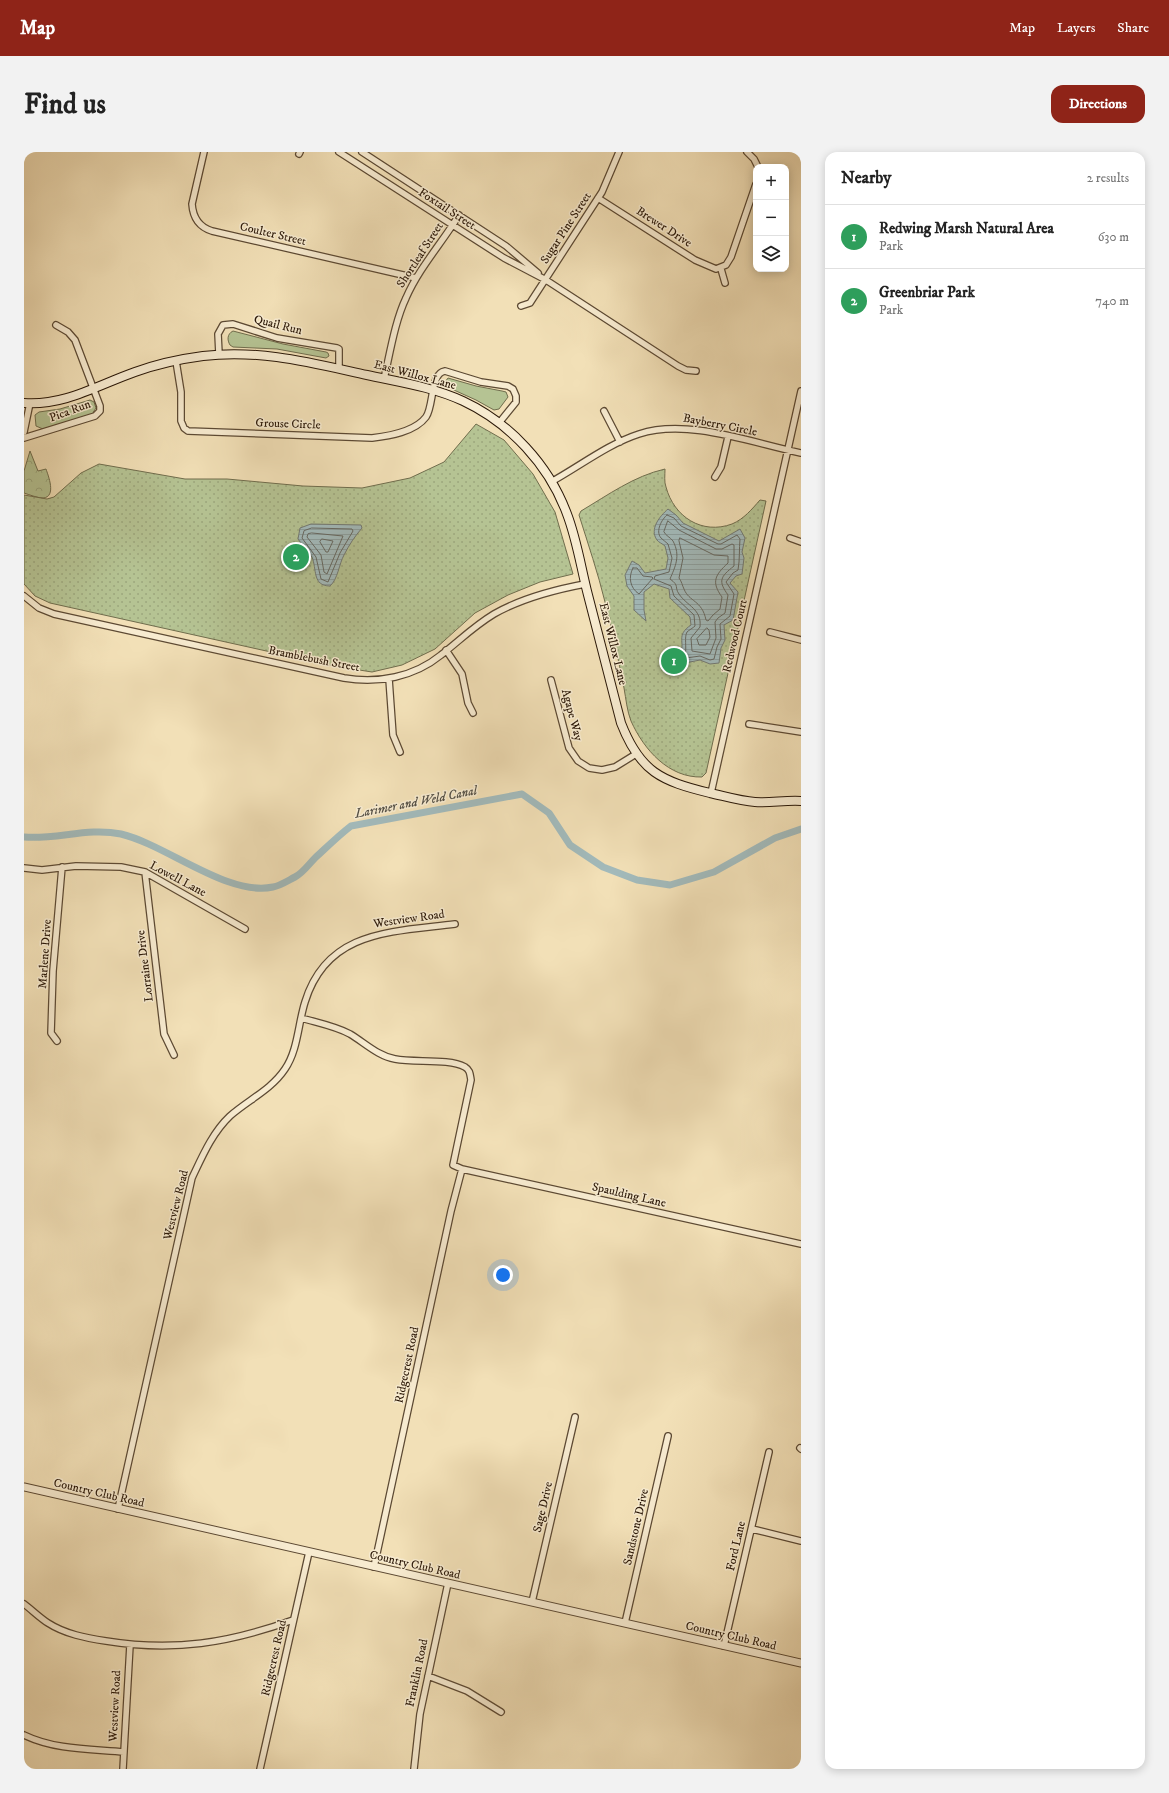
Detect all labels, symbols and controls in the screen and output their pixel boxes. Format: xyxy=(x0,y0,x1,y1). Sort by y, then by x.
text: Map xyxy=(20,17,55,40)
text: Map xyxy=(1009,19,1035,37)
text: Layers xyxy=(1057,19,1095,37)
text: Share xyxy=(1117,19,1149,37)
button: Directions xyxy=(1051,85,1145,123)
text: Find us xyxy=(24,87,106,122)
map controls xyxy=(753,164,789,272)
button: + xyxy=(753,164,789,200)
text: Nearby xyxy=(841,167,891,189)
text: 2 results xyxy=(1087,170,1129,186)
street label: Foxtail Street xyxy=(416,185,479,233)
street label: Sugar Pine Street xyxy=(537,189,595,267)
button: − xyxy=(753,200,789,236)
street label: Brewer Drive xyxy=(633,203,695,251)
street label: Coulter Street xyxy=(238,219,308,249)
street label: Shortleaf Street xyxy=(393,219,447,291)
text: Redwing Marsh Natural Area xyxy=(879,219,1054,238)
text: 1 xyxy=(852,229,856,245)
text: 630 m xyxy=(1098,229,1129,245)
button: layers xyxy=(753,236,789,272)
text: Park xyxy=(879,238,903,254)
text: Greenbriar Park xyxy=(879,283,975,302)
text: 2 xyxy=(851,293,857,309)
text: 740 m xyxy=(1095,293,1129,309)
text: Park xyxy=(879,302,903,318)
street label: Quail Run xyxy=(252,312,304,338)
street label: East Willox Lane xyxy=(372,357,458,393)
street label: Pica Run xyxy=(47,396,93,425)
street label: Bayberry Circle xyxy=(682,410,758,440)
street label: Grouse Circle xyxy=(255,415,321,433)
pin: 2 xyxy=(283,542,309,572)
street label: Redwood Court xyxy=(719,598,751,674)
street label: East Willox Lane xyxy=(595,601,631,687)
street label: Bramblebush Street xyxy=(267,643,361,675)
pin: 1 xyxy=(661,646,687,676)
street label: Agape Way xyxy=(558,687,586,743)
water label: Larimer and Weld Canal xyxy=(353,782,480,822)
street label: Lowell Lane xyxy=(147,858,209,900)
street label: Westview Road xyxy=(371,907,446,932)
street label: Marlene Drive xyxy=(35,919,55,989)
street label: Lorraine Drive xyxy=(133,929,157,1003)
street label: Westview Road xyxy=(160,1168,192,1243)
street label: Spaulding Lane xyxy=(591,1179,668,1211)
your location xyxy=(493,1265,513,1285)
street label: Ridgecrest Road xyxy=(392,1325,422,1405)
street label: Country Club Road xyxy=(52,1475,146,1511)
street label: Sage Drive xyxy=(530,1480,556,1534)
street label: Sandstone Drive xyxy=(620,1487,652,1567)
street label: Ford Lane xyxy=(723,1520,749,1572)
street label: Country Club Road xyxy=(368,1547,462,1583)
street label: Ridgecrest Road xyxy=(258,1618,290,1698)
street label: Country Club Road xyxy=(684,1618,778,1654)
street label: Franklin Road xyxy=(402,1638,432,1708)
street label: Westview Road xyxy=(106,1670,124,1743)

